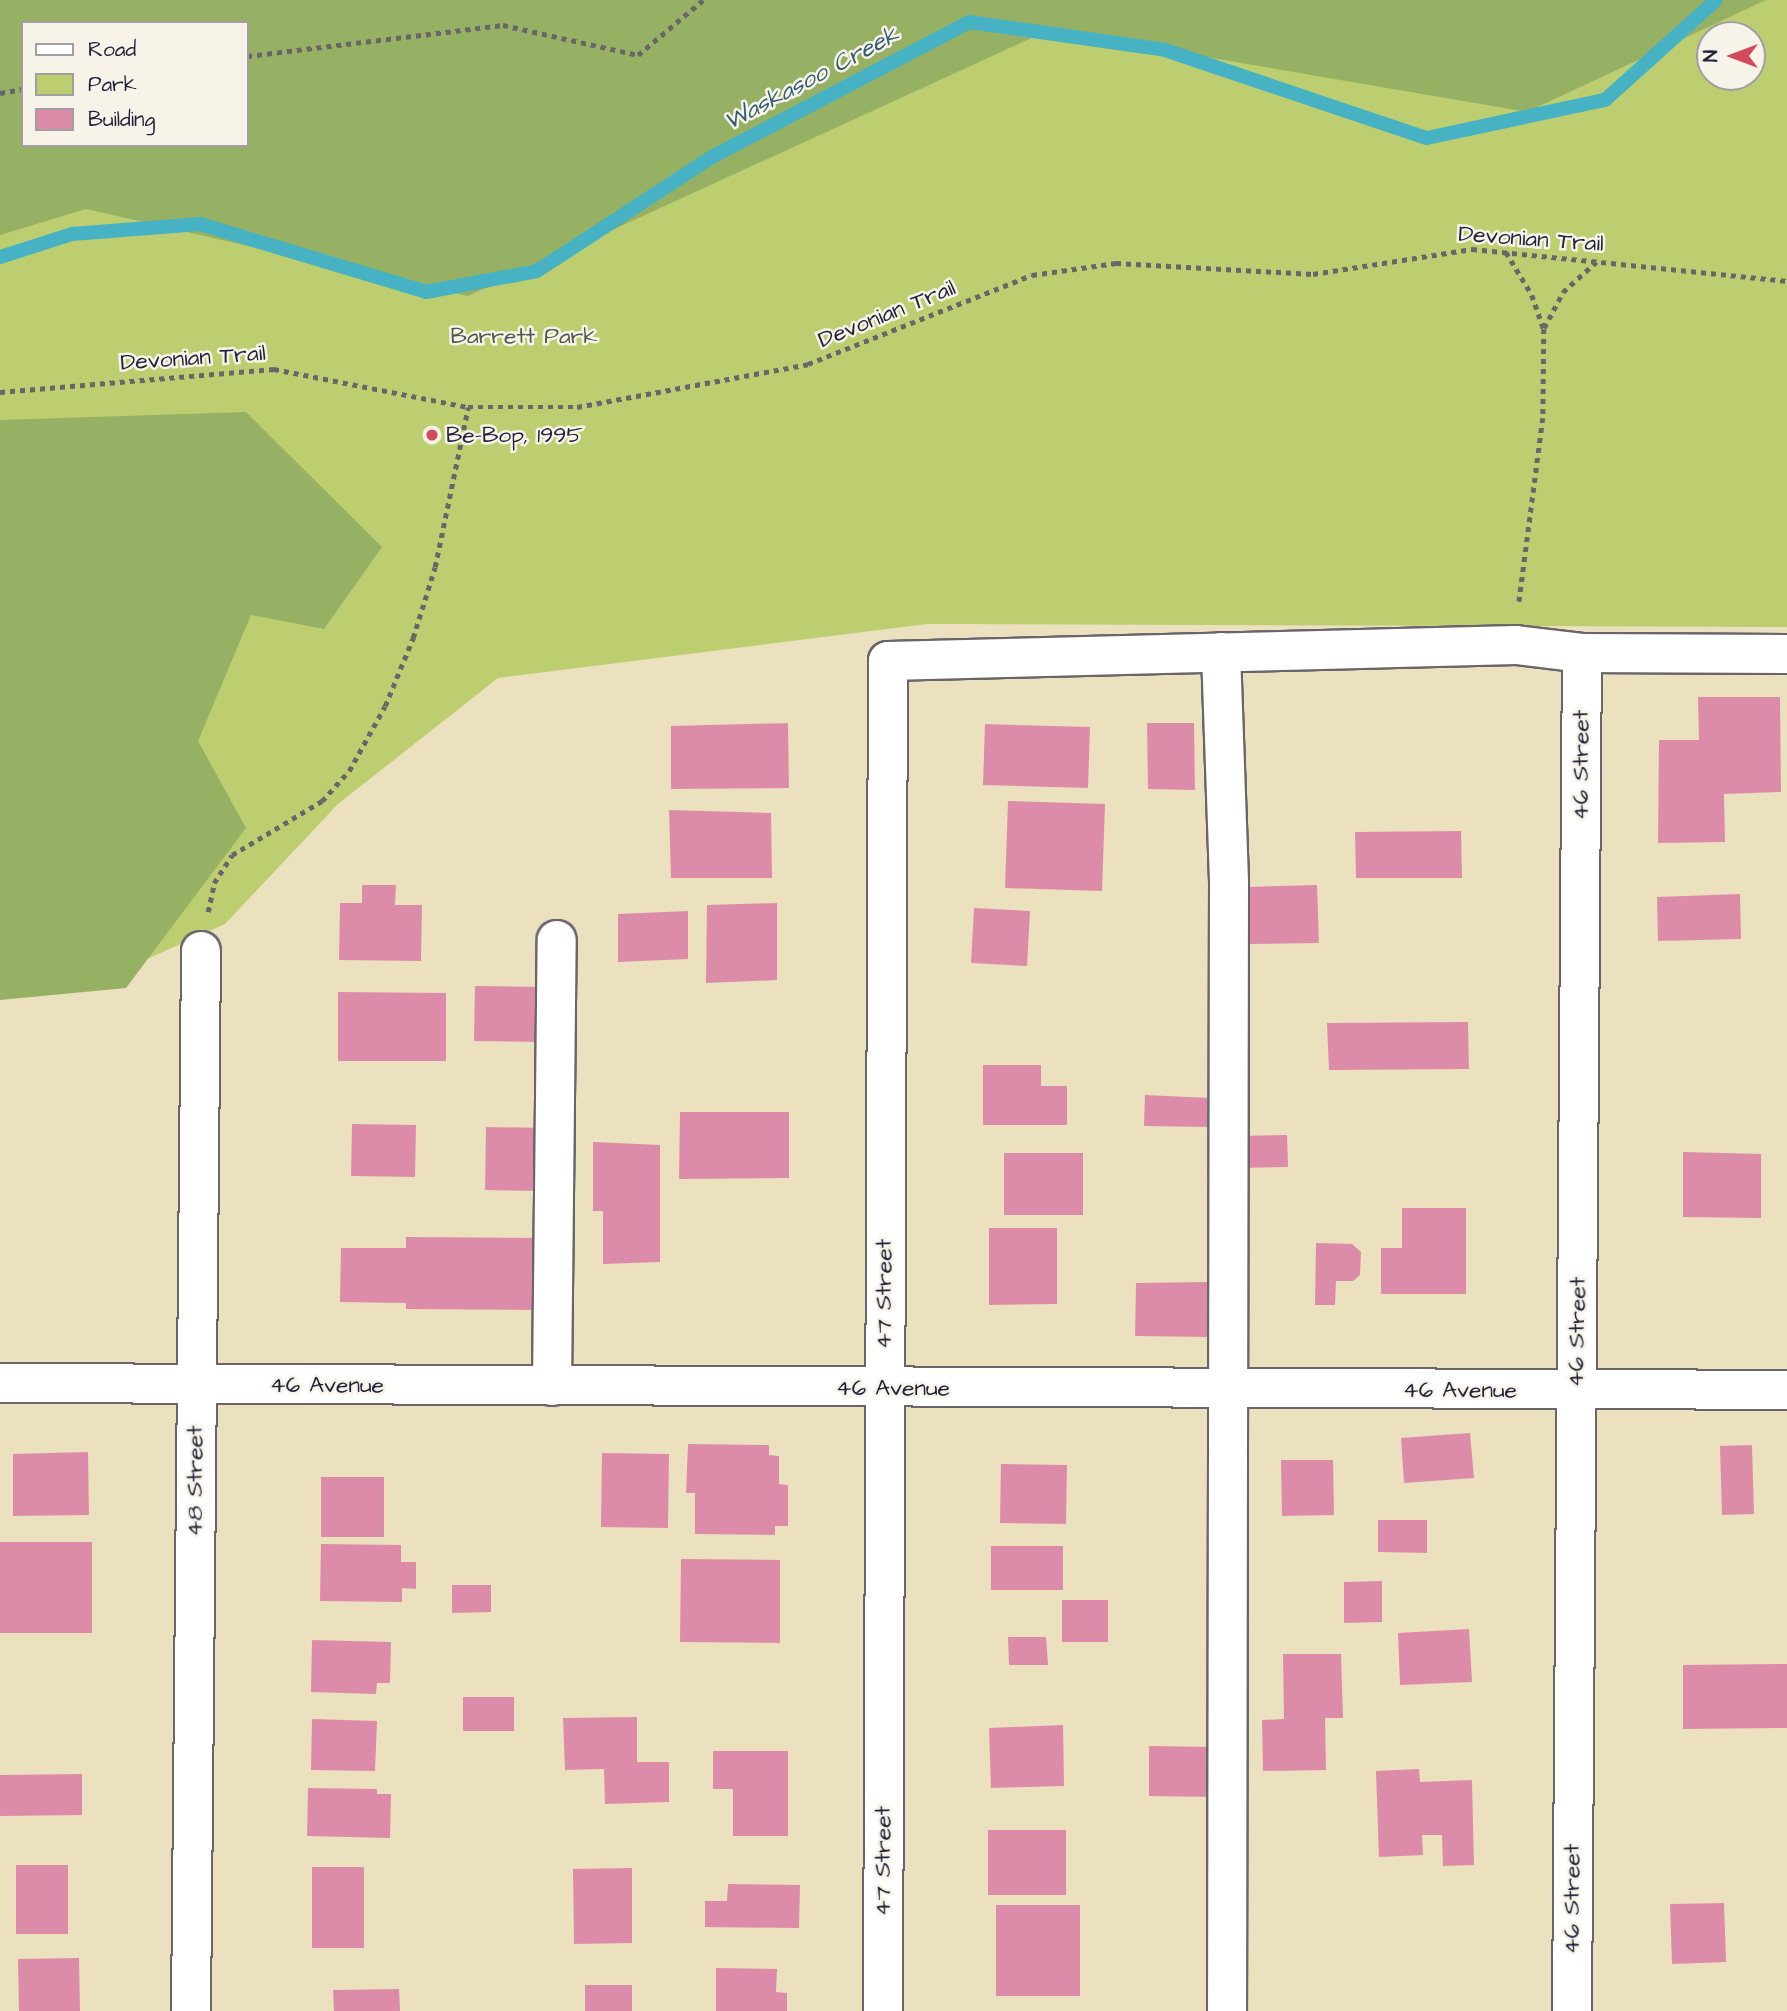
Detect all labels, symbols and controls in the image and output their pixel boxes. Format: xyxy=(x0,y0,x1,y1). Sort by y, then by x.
legend xyxy=(21,21,248,147)
water label: Waskasoo Creek xyxy=(720,21,904,137)
north arrow xyxy=(1696,21,1766,91)
text: Road xyxy=(88,35,136,64)
text: N xyxy=(1698,50,1725,62)
text: Park xyxy=(88,70,137,99)
text: Building xyxy=(88,105,155,134)
street label: Devonian Trail xyxy=(1457,220,1605,258)
street label: Devonian Trail xyxy=(814,274,960,354)
park label: Barrett Park xyxy=(451,322,597,350)
street label: Devonian Trail xyxy=(119,339,267,377)
place label: Be-Bop, 1995 xyxy=(446,421,583,449)
marker: Be-Bop, 1995 xyxy=(424,427,440,443)
street label: 46 Street xyxy=(1567,710,1595,820)
street label: 47 Street xyxy=(870,1239,898,1349)
street label: 46 Street xyxy=(1562,1277,1592,1387)
street label: 46 Avenue xyxy=(270,1371,384,1399)
street label: 46 Avenue xyxy=(836,1374,950,1402)
street label: 46 Avenue xyxy=(1403,1376,1517,1404)
street label: 48 Street xyxy=(181,1426,209,1536)
street label: 47 Street xyxy=(869,1806,897,1916)
street label: 46 Street xyxy=(1558,1844,1586,1954)

